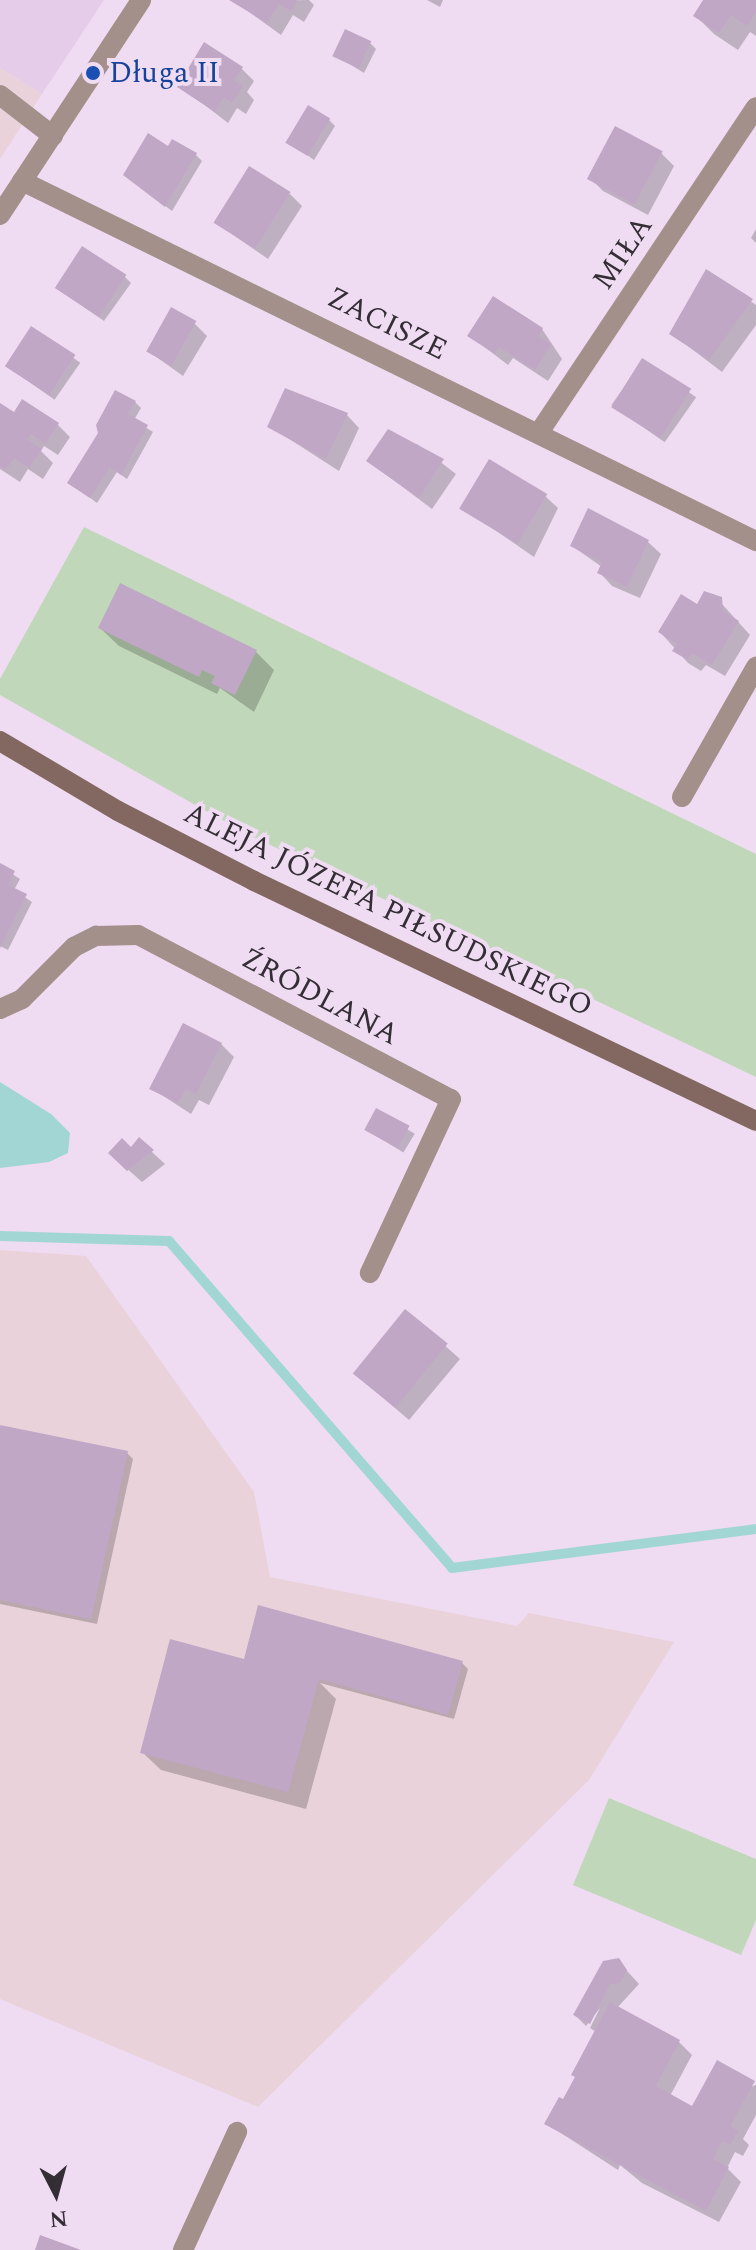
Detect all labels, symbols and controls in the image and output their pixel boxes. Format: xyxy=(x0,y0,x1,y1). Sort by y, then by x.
place label: Długa II xyxy=(109,55,220,91)
marker: Długa II xyxy=(84,64,102,82)
street label: MIŁA xyxy=(585,209,661,297)
street label: ZACISZE xyxy=(321,280,453,368)
street label: ALEJA JÓZEFA PIŁSUDSKIEGO xyxy=(178,795,598,1025)
street label: ŹRÓDLANA xyxy=(235,940,405,1054)
north arrow xyxy=(16,2154,96,2234)
text: N xyxy=(48,2201,69,2236)

